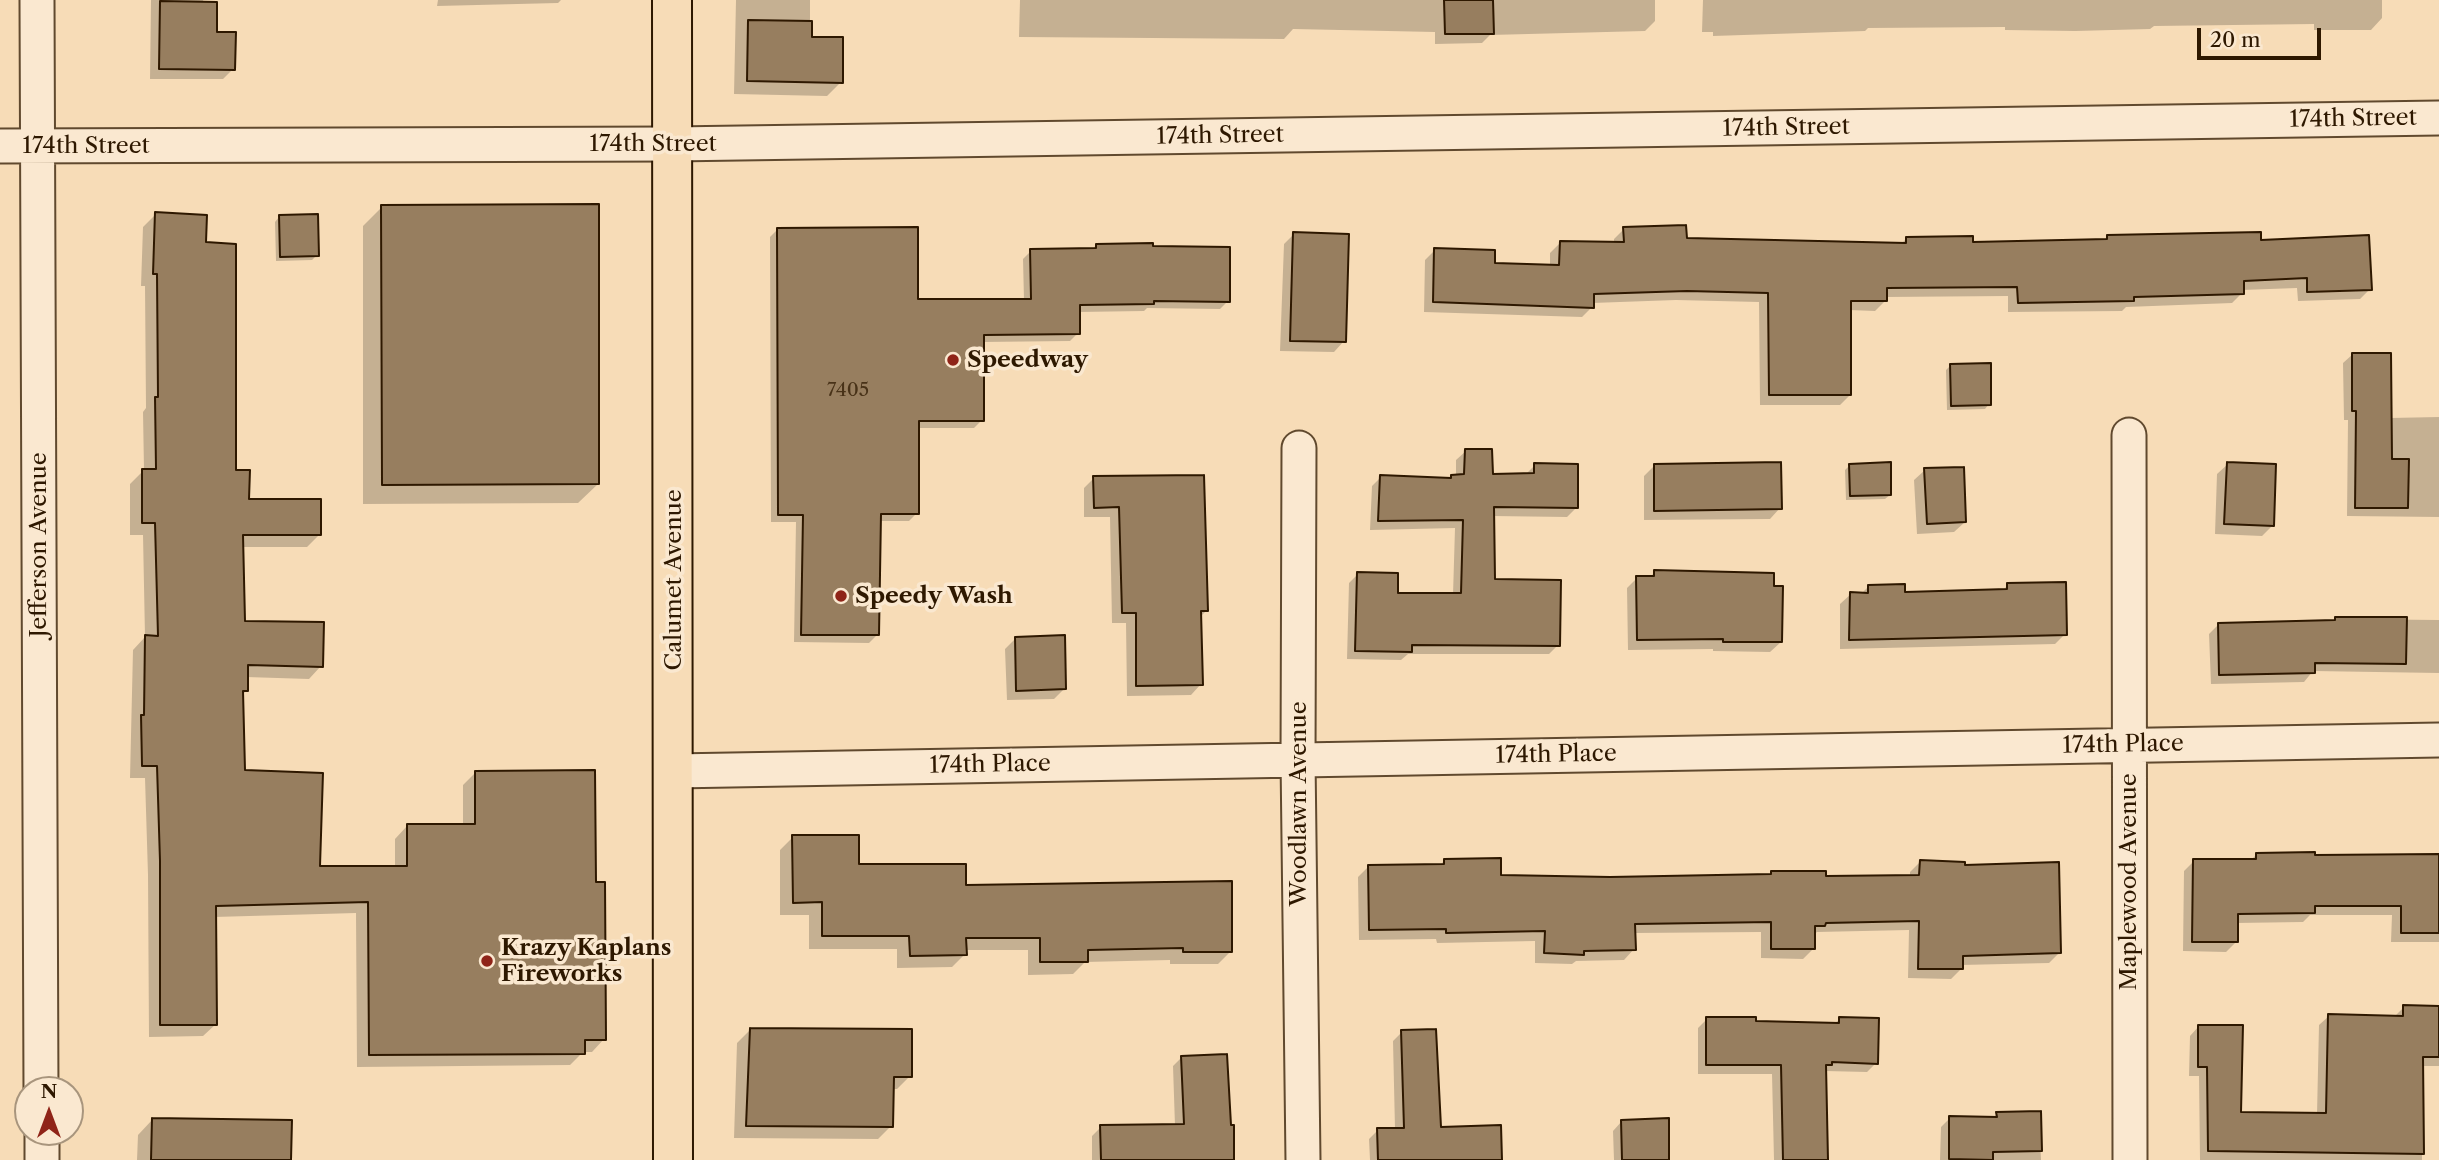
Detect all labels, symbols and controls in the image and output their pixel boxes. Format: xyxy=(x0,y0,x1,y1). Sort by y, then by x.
scale bar xyxy=(2201,14,2325,58)
text: 20 m xyxy=(2210,27,2261,52)
street label: 174th Street xyxy=(2289,104,2417,134)
street label: 174th Street xyxy=(1722,113,1850,143)
street label: 174th Street xyxy=(1156,121,1284,151)
street label: 174th Street xyxy=(589,130,717,158)
street label: 174th Street xyxy=(22,132,150,160)
place label: Speedway xyxy=(967,346,1088,374)
marker: Speedway xyxy=(945,352,961,368)
house number: 7405 xyxy=(827,380,869,402)
street label: Jefferson Avenue xyxy=(25,452,53,638)
street label: Calumet Avenue xyxy=(660,489,688,671)
place label: Speedy Wash xyxy=(855,582,1013,610)
marker: Speedy Wash xyxy=(833,588,849,604)
street label: Woodlawn Avenue xyxy=(1285,701,1313,907)
street label: 174th Place xyxy=(2062,730,2184,760)
street label: 174th Place xyxy=(1495,740,1617,770)
street label: 174th Place xyxy=(929,750,1051,780)
street label: Maplewood Avenue xyxy=(2115,773,2143,991)
place label: Krazy Kaplans Fireworks xyxy=(501,934,672,988)
marker: Krazy Kaplans Fireworks xyxy=(479,953,495,969)
north arrow xyxy=(14,1076,84,1146)
text: N xyxy=(41,1080,57,1103)

